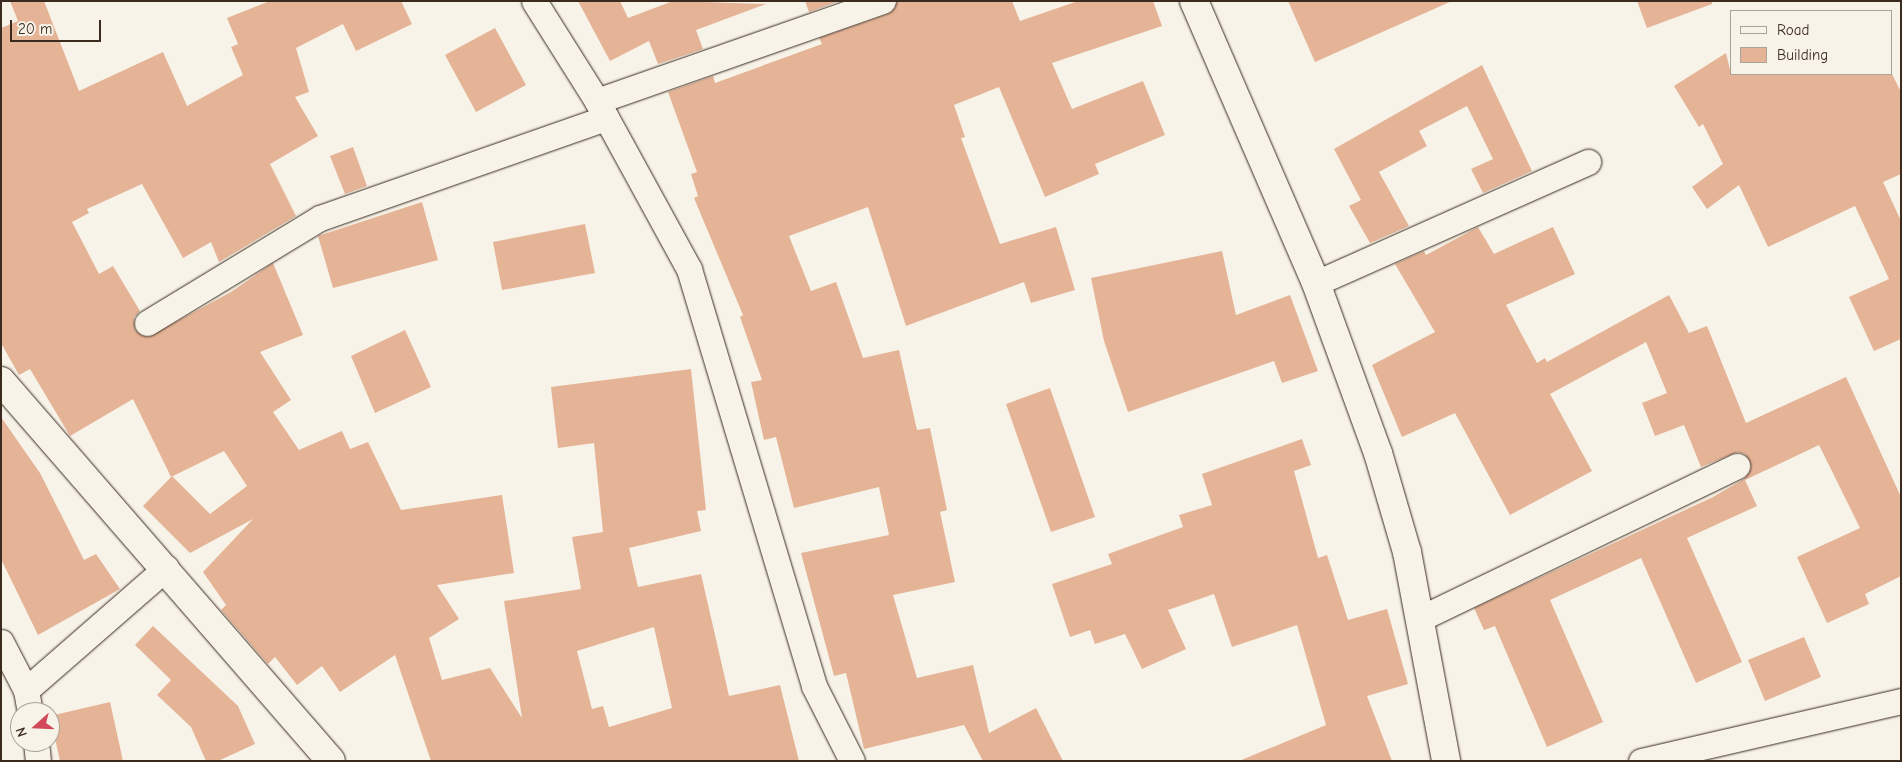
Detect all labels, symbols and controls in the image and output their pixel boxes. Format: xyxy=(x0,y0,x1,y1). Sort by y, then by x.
scale bar xyxy=(12,10,104,42)
legend xyxy=(1730,10,1892,75)
text: 20 m xyxy=(18,20,52,38)
text: Road xyxy=(1777,21,1809,39)
text: Building xyxy=(1777,46,1828,64)
north arrow xyxy=(10,702,60,752)
text: N xyxy=(12,725,31,739)

